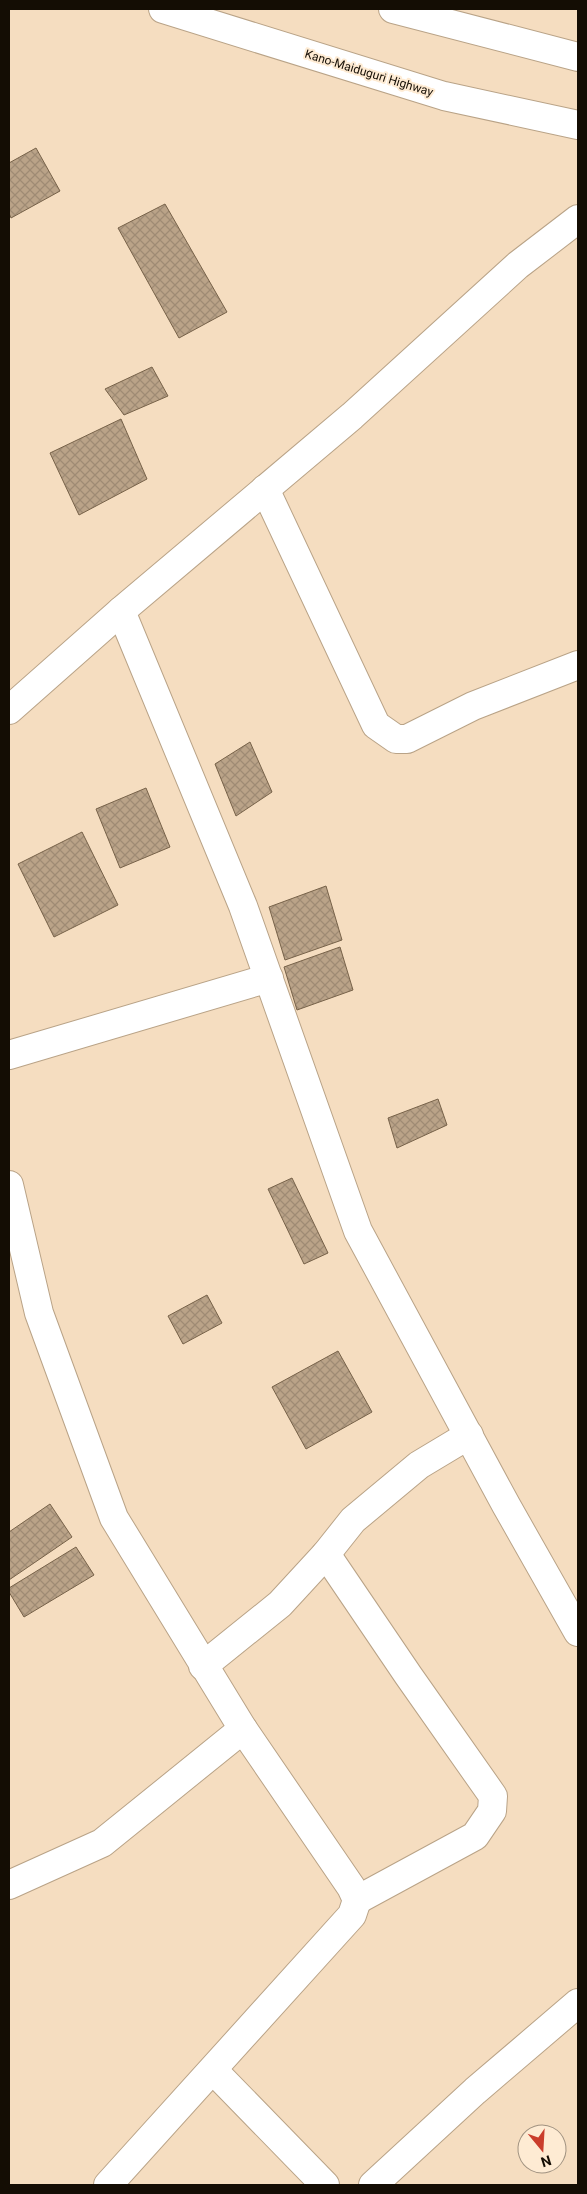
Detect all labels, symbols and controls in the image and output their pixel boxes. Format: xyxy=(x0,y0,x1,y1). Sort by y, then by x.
street label: Kano-Maiduguri Highway xyxy=(303,47,435,99)
north arrow xyxy=(517,2124,567,2174)
text: N xyxy=(539,2152,553,2171)

